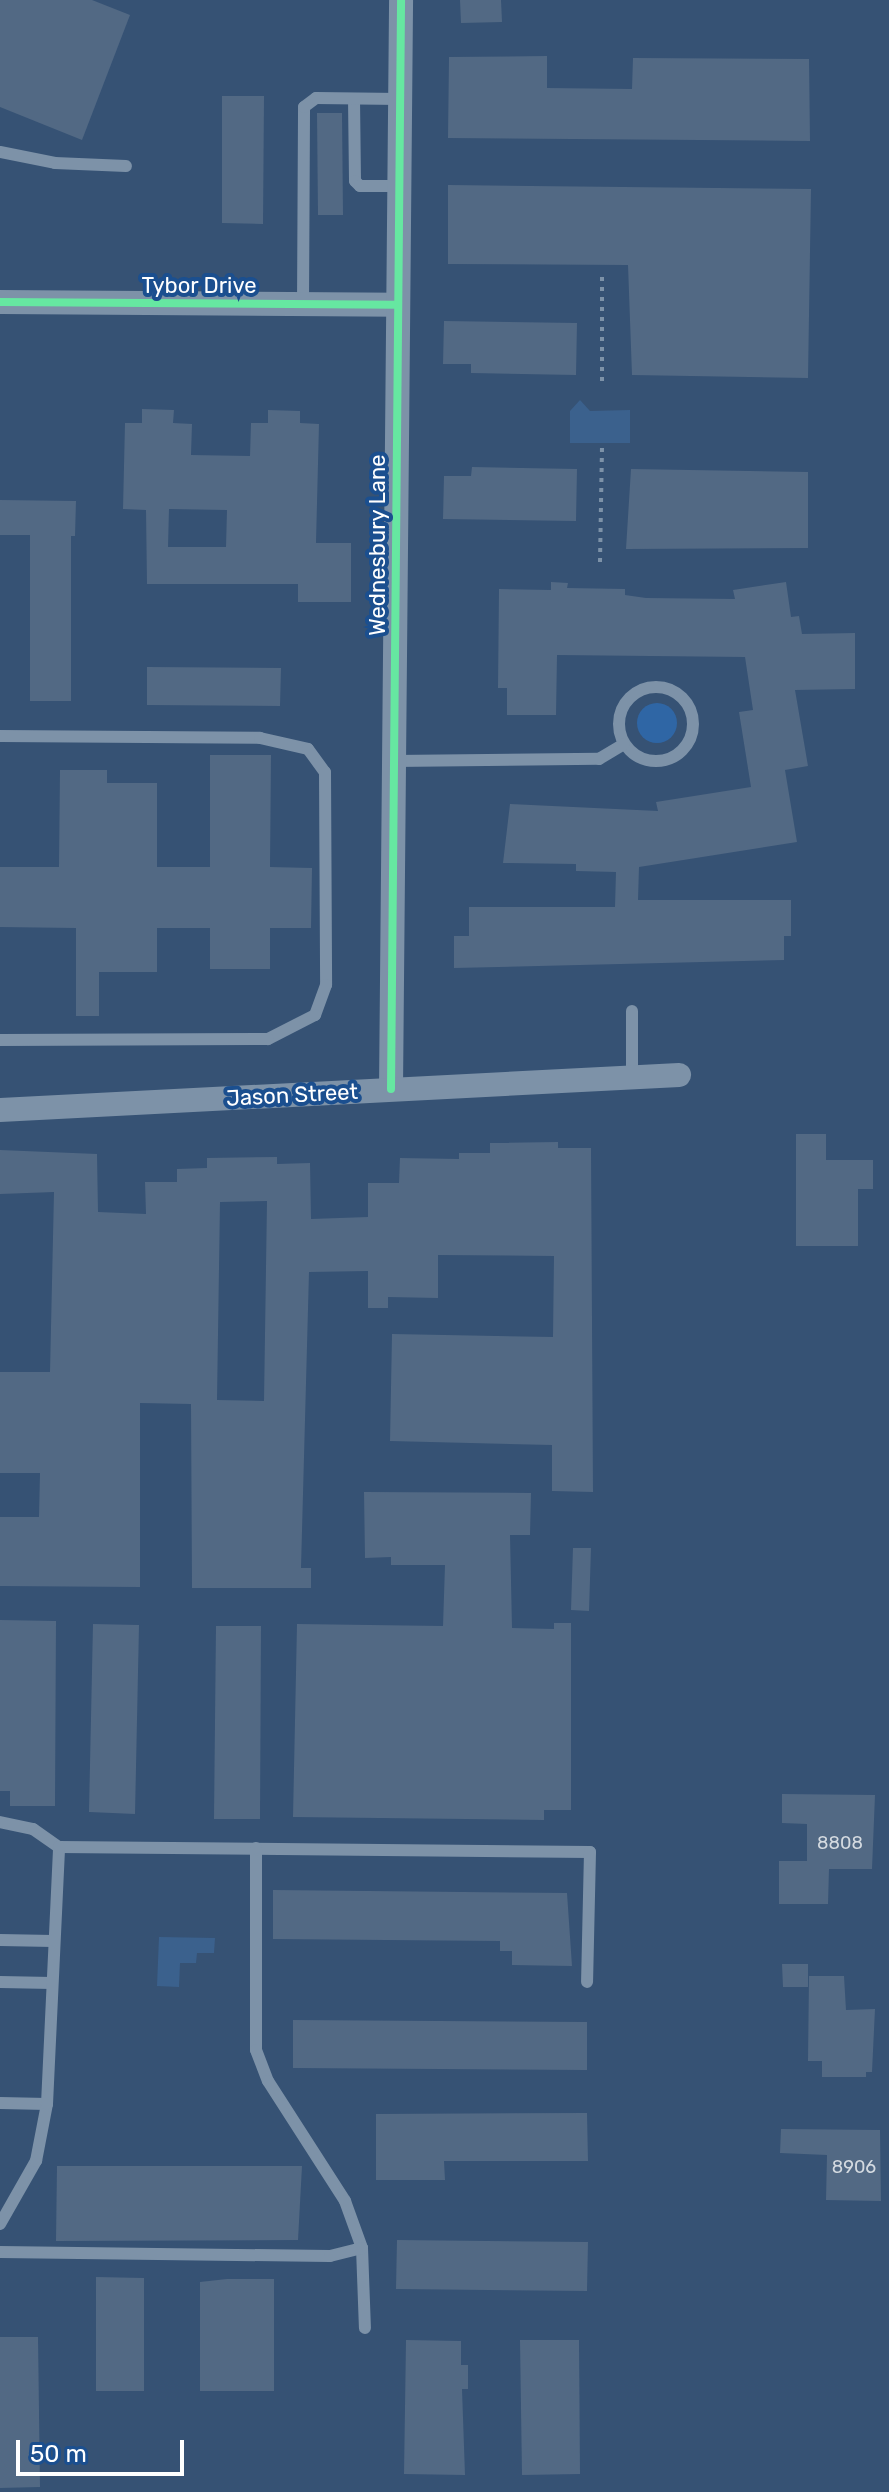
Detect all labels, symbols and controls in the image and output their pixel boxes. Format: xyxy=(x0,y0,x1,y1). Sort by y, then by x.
street label: Tybor Drive xyxy=(141,273,257,299)
street label: Wednesbury Lane xyxy=(365,454,391,636)
street label: Jason Street xyxy=(225,1078,359,1112)
house number: 8808 xyxy=(817,1832,863,1854)
house number: 8906 xyxy=(832,2156,876,2178)
scale bar xyxy=(20,2424,188,2474)
text: 50 m xyxy=(30,2440,87,2468)

